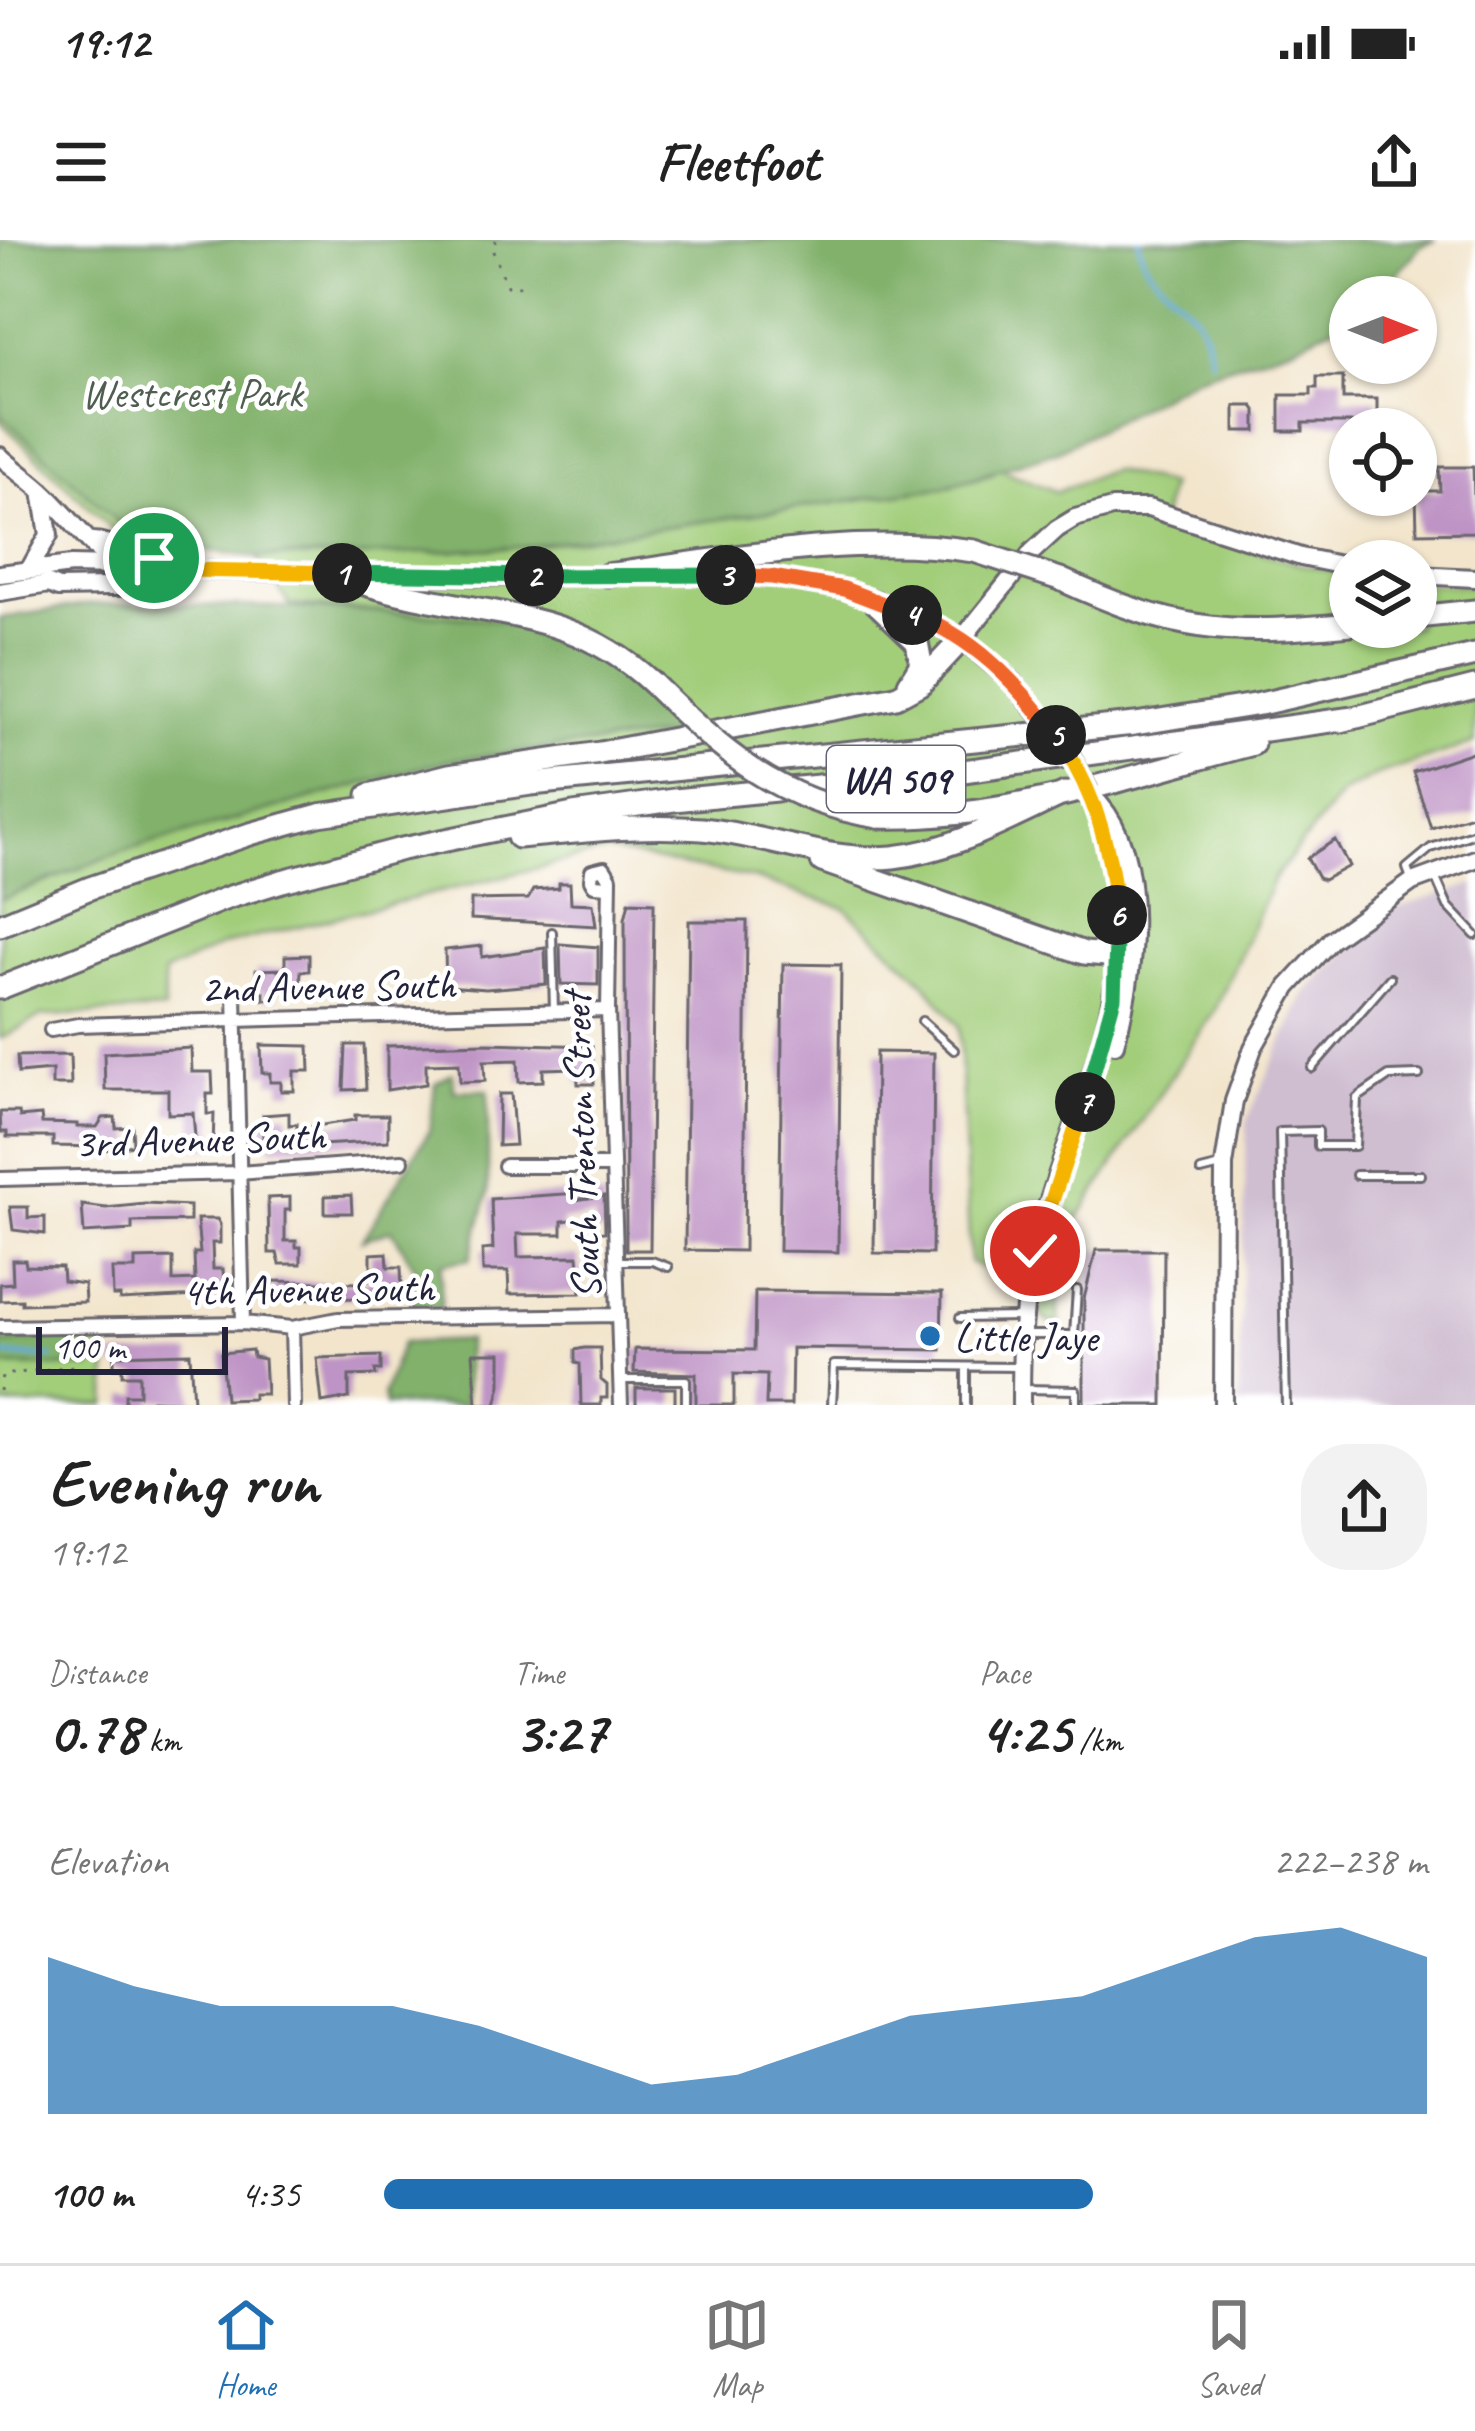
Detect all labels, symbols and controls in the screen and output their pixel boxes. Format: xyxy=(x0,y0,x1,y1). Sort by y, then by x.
text: 19:12 xyxy=(60,14,149,71)
text: Fleetfoot xyxy=(656,128,819,196)
icon: menu xyxy=(48,129,114,195)
icon: share xyxy=(1361,129,1427,195)
north arrow xyxy=(1329,276,1437,384)
map controls xyxy=(1329,276,1437,648)
park label: Westcrest Park xyxy=(82,367,305,420)
button: locate xyxy=(1329,408,1437,516)
pin xyxy=(103,507,205,609)
icon: arrive xyxy=(121,525,187,591)
button: layers xyxy=(1329,540,1437,648)
pin: 1 xyxy=(312,543,372,603)
pin: 3 xyxy=(696,545,756,605)
pin: 2 xyxy=(504,546,564,606)
text: 1 xyxy=(335,552,349,594)
text: 3 xyxy=(719,554,733,596)
text: 2 xyxy=(527,555,541,597)
pin: 4 xyxy=(882,585,942,645)
text: 4 xyxy=(905,594,919,636)
pin: 5 xyxy=(1026,705,1086,765)
text: 5 xyxy=(1049,714,1063,756)
road number: WA 509 xyxy=(827,746,965,812)
pin: 6 xyxy=(1087,885,1147,945)
text: 6 xyxy=(1109,894,1125,936)
street label: 2nd Avenue South xyxy=(200,958,458,1015)
street label: South Trenton Street xyxy=(549,987,613,1300)
pin: 7 xyxy=(1055,1072,1115,1132)
text: 7 xyxy=(1078,1081,1092,1123)
street label: 3rd Avenue South xyxy=(74,1109,328,1170)
pin xyxy=(984,1200,1086,1302)
icon: check xyxy=(1002,1218,1068,1284)
street label: 4th Avenue South xyxy=(181,1261,437,1318)
place label: Little Jaye xyxy=(954,1311,1101,1364)
scale bar xyxy=(36,1321,228,1374)
marker: Little Jaye xyxy=(917,1323,943,1349)
text: 100 m xyxy=(54,1327,125,1369)
text: Evening run xyxy=(48,1441,318,1524)
button: share xyxy=(1301,1444,1427,1570)
text: 19:12 xyxy=(48,1528,126,1577)
text: Distance xyxy=(48,1652,146,1694)
text: Time xyxy=(514,1652,564,1694)
text: Pace xyxy=(979,1652,1030,1694)
text: 0.78 xyxy=(48,1694,141,1770)
text: 3:27 xyxy=(514,1694,606,1770)
text: 4:25 xyxy=(979,1694,1071,1770)
text: km xyxy=(141,1720,181,1762)
text: /km xyxy=(1071,1720,1122,1762)
text: Elevation xyxy=(48,1837,168,1886)
text: 222–238 m xyxy=(1273,1837,1427,1886)
text: 100 m xyxy=(48,2170,132,2219)
text: 4:35 xyxy=(240,2170,300,2219)
tab: Home xyxy=(213,2292,279,2406)
tab: Map xyxy=(704,2292,770,2406)
tab: Saved xyxy=(1196,2292,1262,2406)

